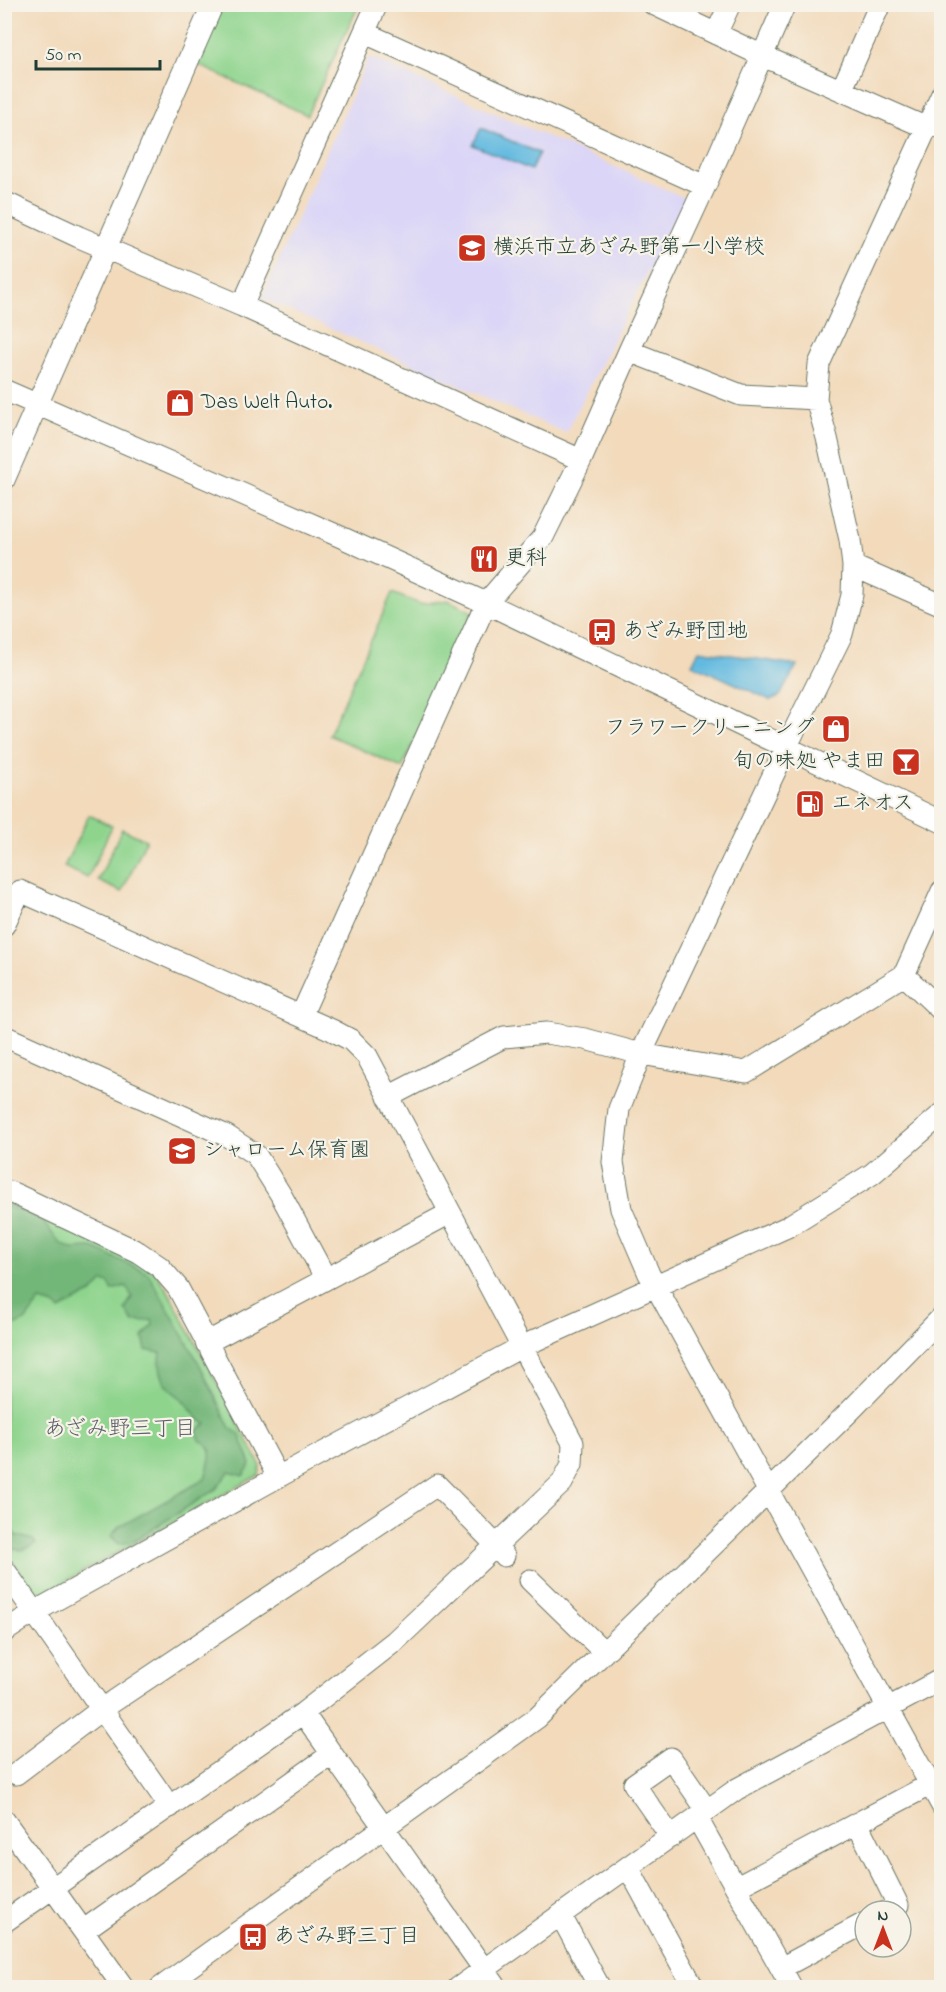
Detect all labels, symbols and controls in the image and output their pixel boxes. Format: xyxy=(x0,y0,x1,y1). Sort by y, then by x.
scale bar xyxy=(36,33,160,71)
text: 50 m xyxy=(45,43,82,69)
school or university icon: 横浜市立あざみ野第一小学校 xyxy=(456,232,488,264)
place label: 横浜市立あざみ野第一小学校 xyxy=(493,233,765,263)
shop icon: Das Welt Auto. xyxy=(164,387,196,419)
place label: Das Welt Auto. xyxy=(200,388,332,418)
restaurant icon: 更科 xyxy=(468,543,500,575)
place label: 更科 xyxy=(505,544,547,574)
bus stop icon: あざみ野団地 xyxy=(586,616,618,648)
place label: あざみ野団地 xyxy=(623,617,748,647)
shop icon: フラワークリーニング xyxy=(820,713,852,745)
place label: フラワークリーニング xyxy=(605,714,815,744)
bar icon: 旬の味処 やま田 xyxy=(890,746,922,778)
place label: 旬の味処 やま田 xyxy=(733,747,885,777)
fuel station icon: エネオス xyxy=(794,788,826,820)
place label: エネオス xyxy=(831,789,914,819)
school or university icon: シャローム保育園 xyxy=(166,1135,198,1167)
place label: シャローム保育園 xyxy=(203,1136,370,1166)
district label: あざみ野三丁目 xyxy=(44,1414,196,1446)
north arrow xyxy=(853,1899,913,1959)
text: N xyxy=(878,1904,889,1928)
bus stop icon: あざみ野三丁目 xyxy=(237,1921,269,1953)
place label: あざみ野三丁目 xyxy=(274,1922,420,1952)

